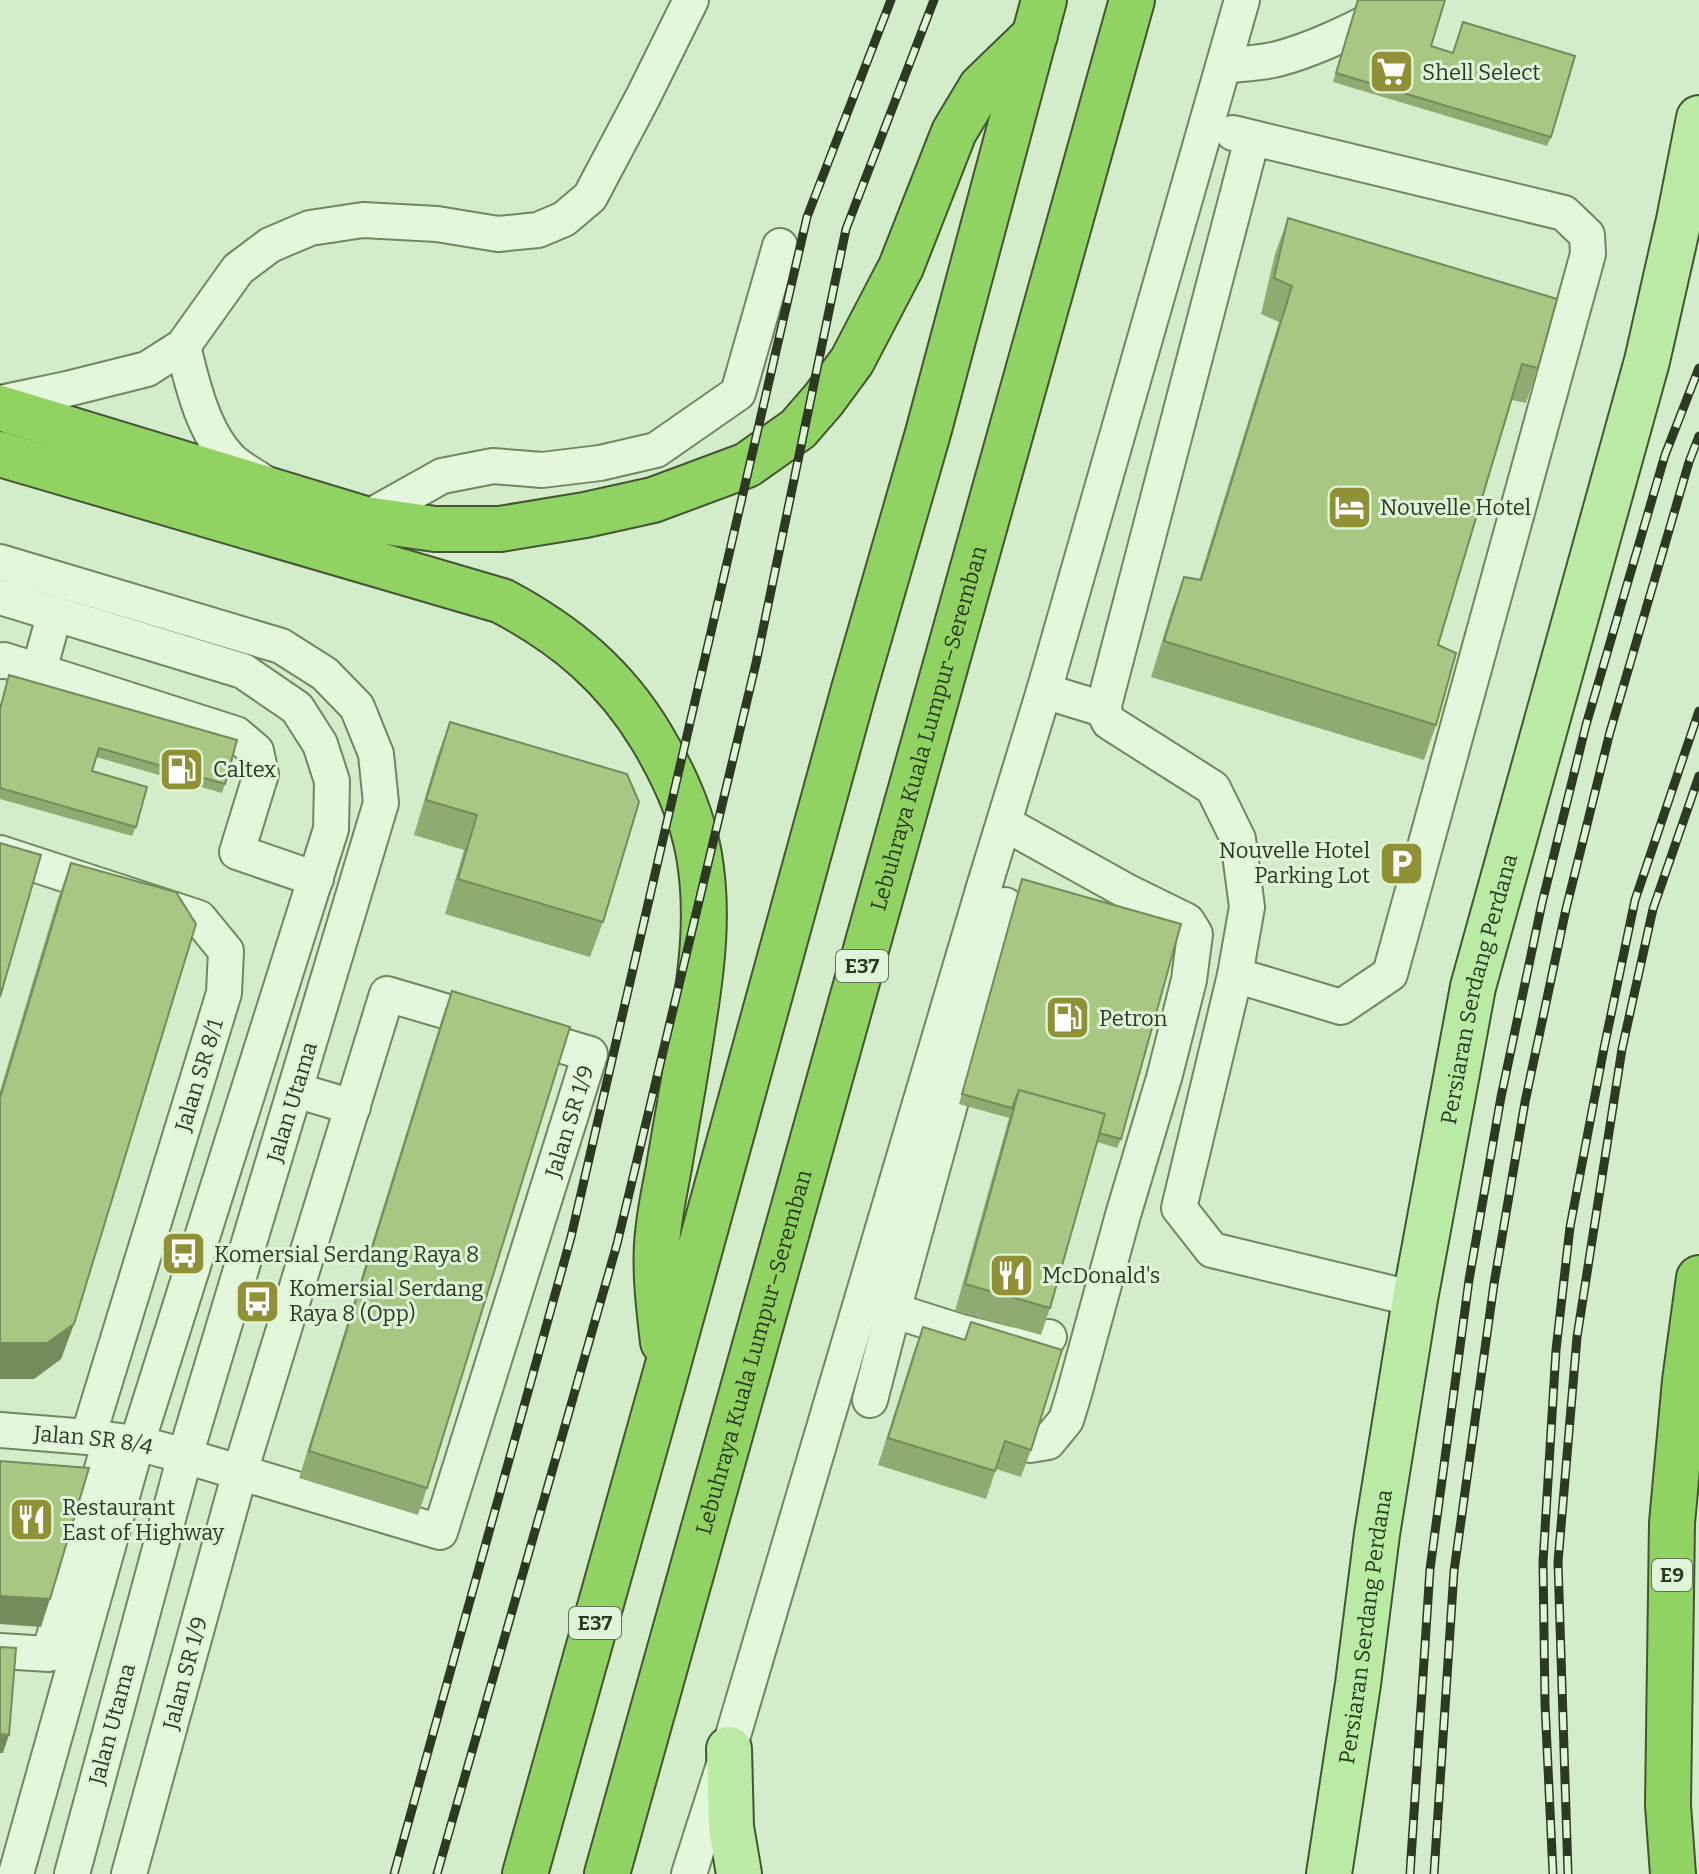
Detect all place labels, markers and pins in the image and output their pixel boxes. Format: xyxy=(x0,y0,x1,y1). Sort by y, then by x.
supermarket icon: Shell Select xyxy=(1367,48,1415,96)
place label: Shell Select xyxy=(1422,59,1540,86)
hotel icon: Nouvelle Hotel xyxy=(1325,483,1373,531)
place label: Nouvelle Hotel xyxy=(1380,494,1531,521)
fuel station icon: Caltex xyxy=(158,745,206,793)
place label: Caltex xyxy=(213,756,276,783)
place label: Nouvelle Hotel Parking Lot xyxy=(1219,837,1370,889)
parking icon: Nouvelle Hotel Parking Lot xyxy=(1377,839,1425,887)
fuel station icon: Petron xyxy=(1044,994,1092,1042)
place label: Petron xyxy=(1099,1005,1168,1032)
bus stop icon: Komersial Serdang Raya 8 xyxy=(159,1230,207,1278)
place label: Komersial Serdang Raya 8 xyxy=(214,1241,479,1268)
restaurant icon: McDonald's xyxy=(987,1251,1035,1299)
place label: McDonald's xyxy=(1042,1262,1160,1289)
place label: Komersial Serdang Raya 8 (Opp) xyxy=(289,1275,483,1327)
bus stop icon: Komersial Serdang Raya 8 (Opp) xyxy=(234,1277,282,1325)
place label: Restaurant East of Highway xyxy=(62,1494,225,1546)
restaurant icon: Restaurant East of Highway xyxy=(7,1496,55,1544)

